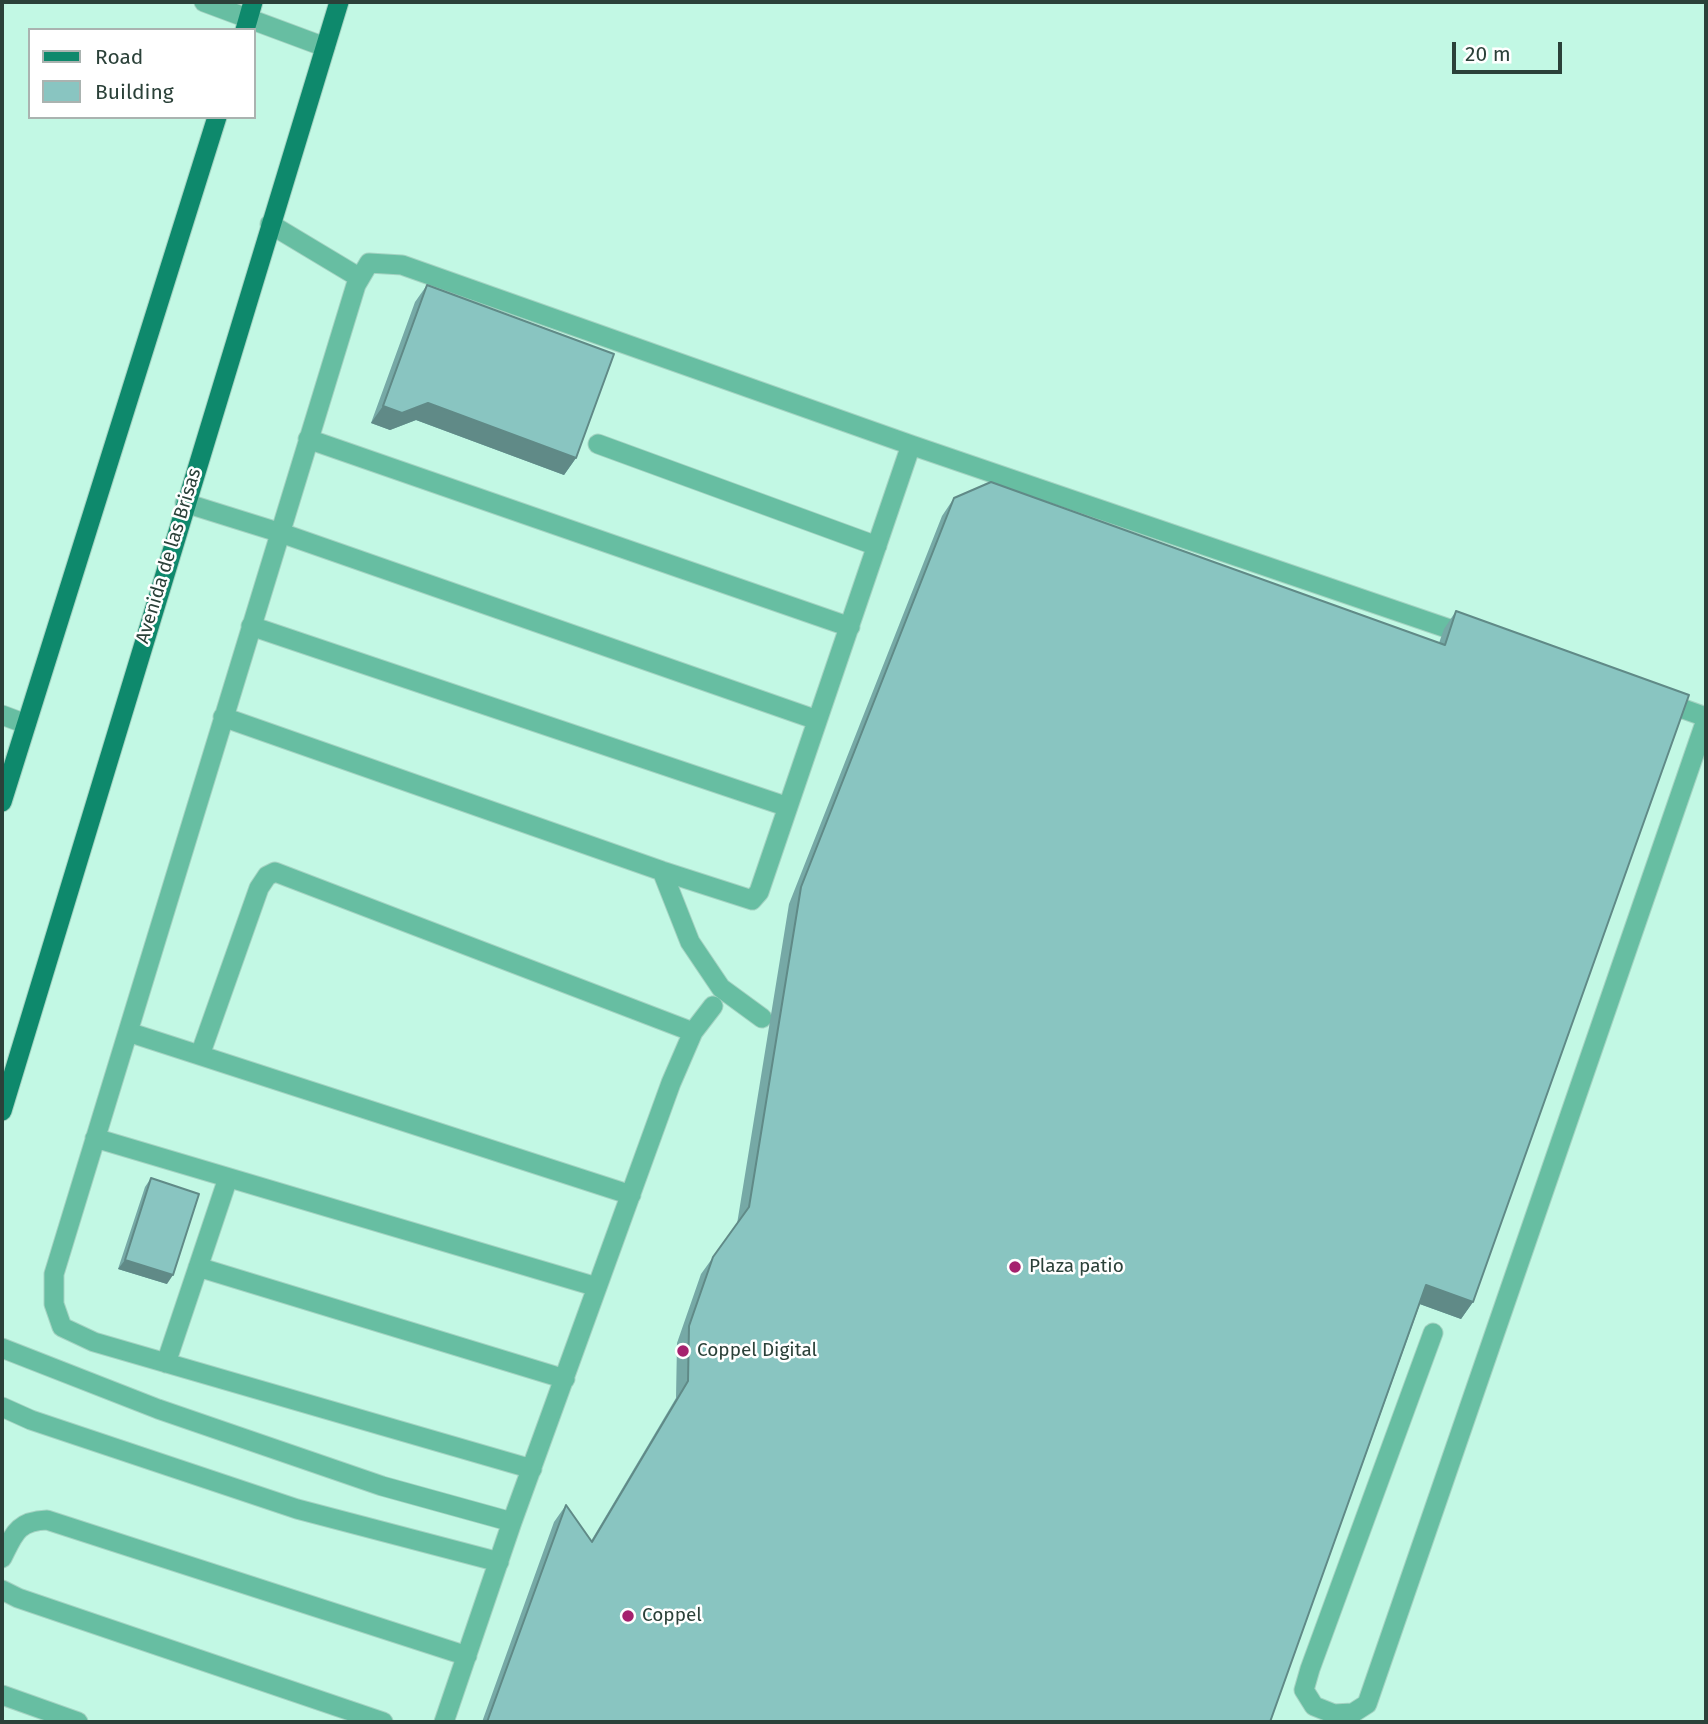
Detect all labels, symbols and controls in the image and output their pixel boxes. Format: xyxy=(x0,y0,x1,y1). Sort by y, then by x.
legend xyxy=(28,28,256,119)
scale bar xyxy=(1456,28,1566,72)
text: 20 m xyxy=(1465,41,1511,67)
text: Road xyxy=(95,44,143,70)
text: Building xyxy=(95,79,174,105)
street label: Avenida de las Brisas xyxy=(131,466,207,646)
place label: Plaza patio xyxy=(1029,1256,1124,1278)
marker: Plaza patio xyxy=(1007,1259,1023,1275)
place label: Coppel Digital xyxy=(697,1340,817,1362)
marker: Coppel Digital xyxy=(675,1343,691,1359)
place label: Coppel xyxy=(642,1605,702,1627)
marker: Coppel xyxy=(620,1608,636,1624)

